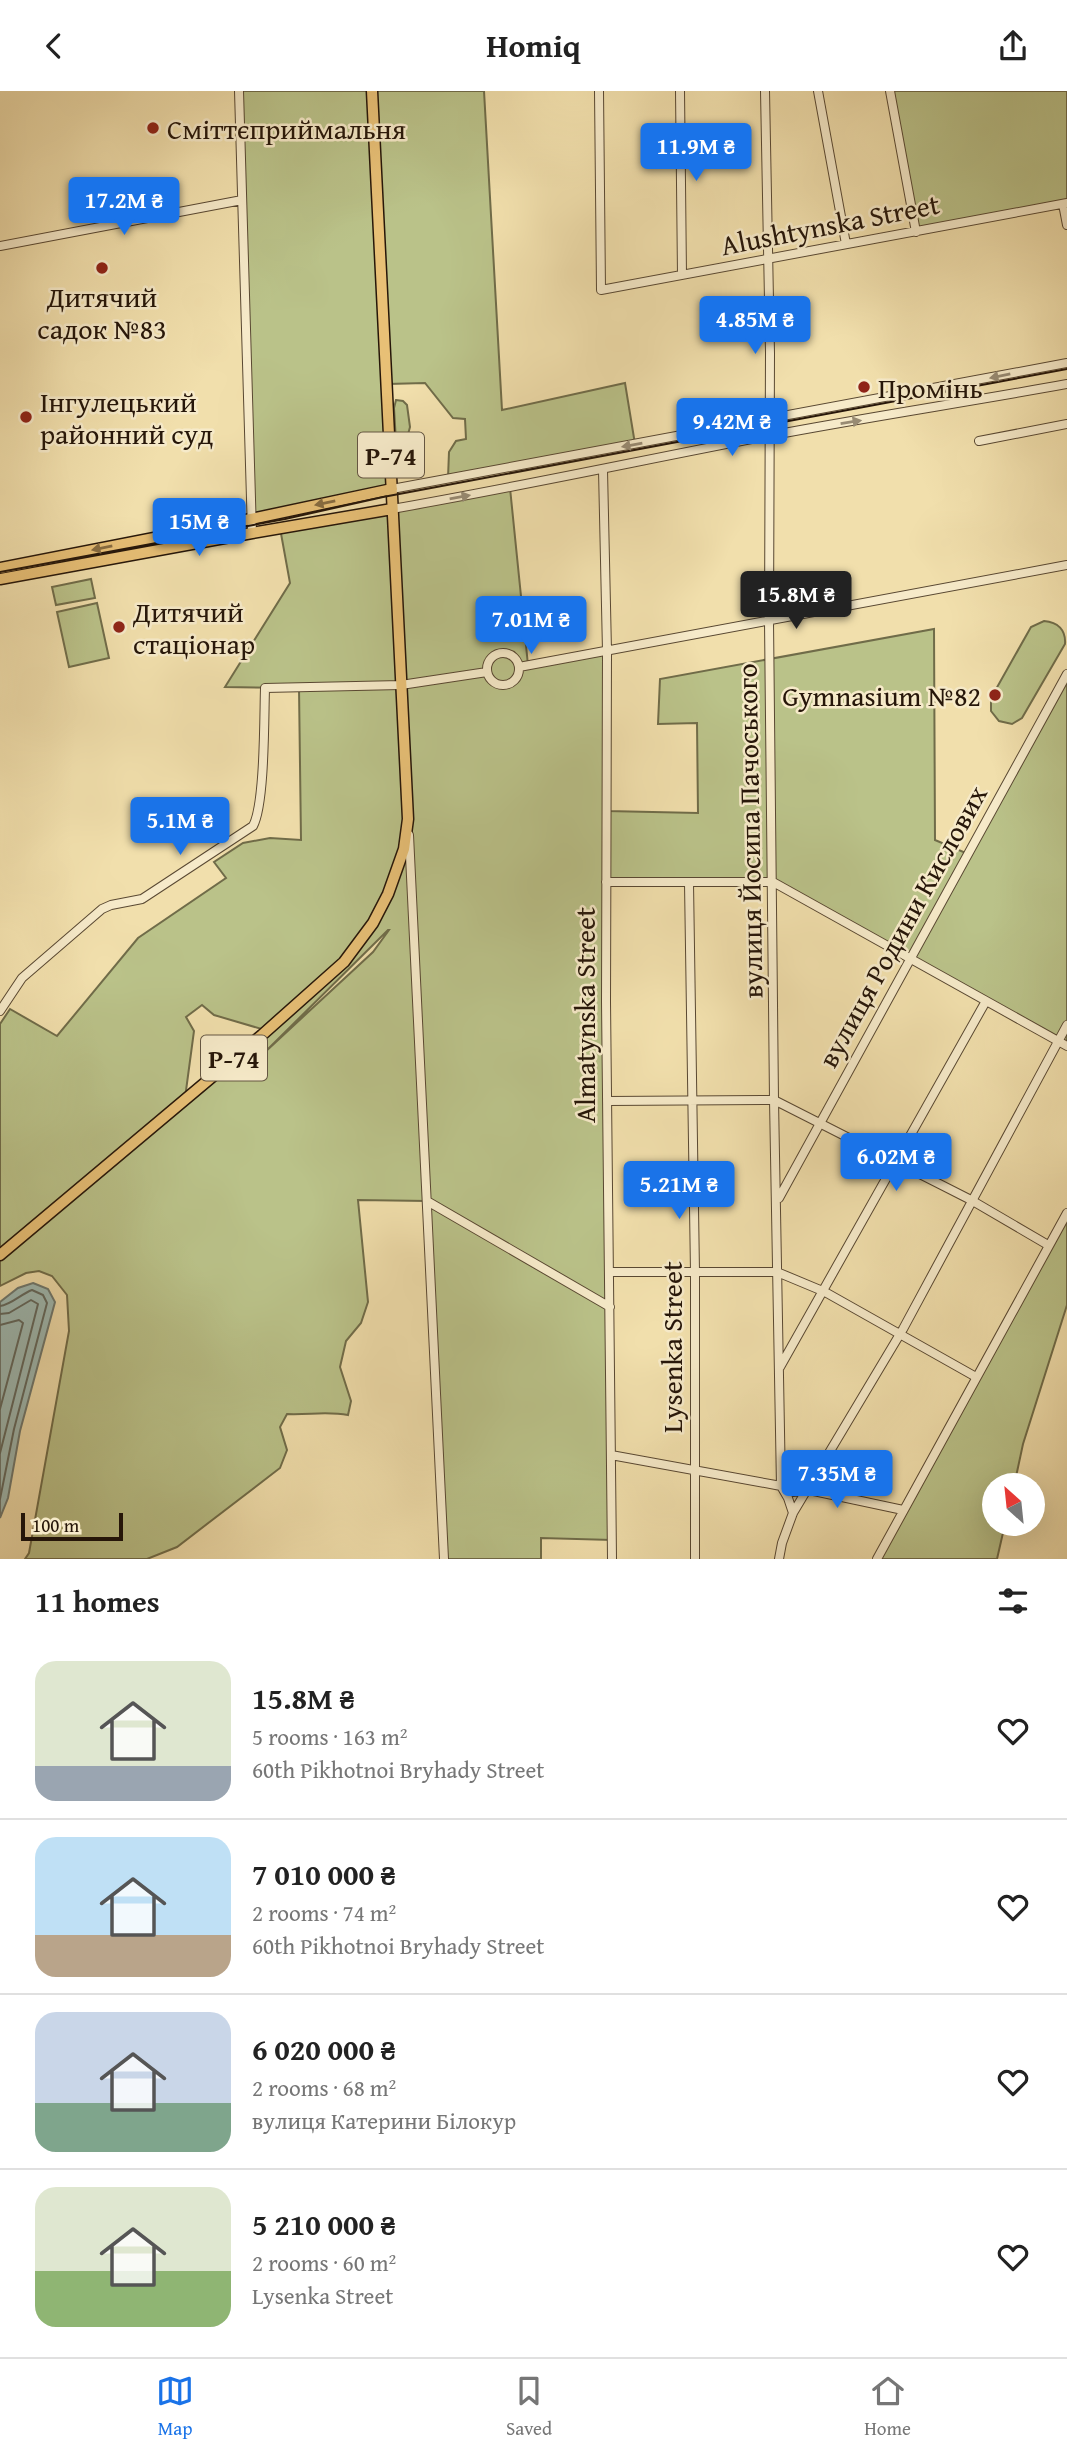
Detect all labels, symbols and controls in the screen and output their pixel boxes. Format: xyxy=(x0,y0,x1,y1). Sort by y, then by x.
text: Homiq xyxy=(486,22,581,69)
icon: back xyxy=(35,27,73,65)
icon: share xyxy=(994,27,1032,65)
place label: Сміттєприймальня xyxy=(167,108,406,149)
marker: Сміттєприймальня xyxy=(145,120,161,136)
pin: 11.9M ₴ xyxy=(631,123,761,183)
text: 11.9M ₴ xyxy=(656,129,736,162)
pin: 17.2M ₴ xyxy=(59,177,189,237)
text: 17.2M ₴ xyxy=(84,183,164,216)
street label: Alushtynska Street xyxy=(717,183,943,265)
marker: Дитячий садок №83 xyxy=(94,260,110,276)
place label: Дитячий садок №83 xyxy=(37,276,167,349)
pin: 4.85M ₴ xyxy=(690,296,820,356)
text: 4.85M ₴ xyxy=(715,302,795,335)
place label: Промінь xyxy=(878,367,983,408)
one-way arrow xyxy=(989,370,1011,381)
marker: Промінь xyxy=(856,379,872,395)
place label: Інгулецький районний суд xyxy=(40,381,213,454)
pin: 9.42M ₴ xyxy=(667,399,797,458)
text: 9.42M ₴ xyxy=(692,404,772,437)
marker: Інгулецький районний суд xyxy=(18,409,34,425)
one-way arrow xyxy=(841,416,863,427)
road number: Р-74 xyxy=(358,433,424,477)
one-way arrow xyxy=(621,439,643,450)
one-way arrow xyxy=(449,491,471,502)
one-way arrow xyxy=(314,497,336,508)
pin: 15M ₴ xyxy=(150,498,248,558)
text: 15M ₴ xyxy=(169,504,229,537)
one-way arrow xyxy=(91,543,113,554)
pin: 15.8M ₴ xyxy=(731,571,861,631)
text: 15.8M ₴ xyxy=(756,577,836,610)
place label: Дитячий стаціонар xyxy=(132,591,255,664)
pin: 7.01M ₴ xyxy=(466,596,596,656)
text: 7.01M ₴ xyxy=(491,602,571,635)
marker: Дитячий стаціонар xyxy=(111,619,127,635)
street label: вулиця Йосипа Пачоського xyxy=(726,663,772,999)
place label: Gymnasium №82 xyxy=(782,675,981,716)
marker: Gymnasium №82 xyxy=(987,687,1003,703)
street label: вулиця Родини Кислових xyxy=(807,777,997,1075)
pin: 5.1M ₴ xyxy=(123,797,237,857)
text: 5.1M ₴ xyxy=(146,803,214,836)
street label: Almatynska Street xyxy=(564,907,605,1123)
road number: Р-74 xyxy=(201,1035,267,1081)
pin: 6.02M ₴ xyxy=(831,1133,961,1193)
text: 6.02M ₴ xyxy=(856,1139,936,1172)
pin: 5.21M ₴ xyxy=(614,1161,744,1221)
text: 5.21M ₴ xyxy=(639,1167,719,1200)
street label: Lysenka Street xyxy=(651,1261,692,1433)
pin: 7.35M ₴ xyxy=(772,1451,902,1510)
text: 7.35M ₴ xyxy=(797,1456,877,1489)
north arrow xyxy=(982,1473,1045,1537)
map controls xyxy=(982,1473,1045,1536)
scale bar xyxy=(21,1510,122,1542)
text: 100 m xyxy=(32,1511,79,1539)
text: 11 homes xyxy=(35,1579,160,1623)
icon: filters xyxy=(994,1582,1032,1620)
text: 15.8M ₴ xyxy=(252,1676,355,1720)
icon: home xyxy=(91,1689,175,1773)
icon: heart xyxy=(994,1712,1032,1750)
text: 5 rooms · 163 m² xyxy=(252,1720,407,1753)
text: 60th Pikhotnoi Bryhady Street xyxy=(252,1753,544,1786)
text: 7 010 000 ₴ xyxy=(252,1852,396,1896)
icon: home xyxy=(91,1865,175,1949)
icon: heart xyxy=(994,1888,1032,1926)
text: 2 rooms · 74 m² xyxy=(252,1896,396,1929)
text: 60th Pikhotnoi Bryhady Street xyxy=(252,1929,544,1962)
text: 6 020 000 ₴ xyxy=(252,2027,396,2071)
icon: home xyxy=(91,2040,175,2124)
icon: heart xyxy=(994,2063,1032,2101)
text: 2 rooms · 68 m² xyxy=(252,2071,396,2104)
text: вулиця Катерини Білокур xyxy=(252,2104,516,2137)
text: 5 210 000 ₴ xyxy=(252,2202,396,2246)
icon: home xyxy=(91,2215,175,2299)
icon: heart xyxy=(994,2238,1032,2276)
text: 2 rooms · 60 m² xyxy=(252,2246,396,2279)
text: Lysenka Street xyxy=(252,2279,393,2312)
tab: Map xyxy=(156,2372,194,2442)
tab: Saved xyxy=(506,2372,552,2442)
tab: Home xyxy=(864,2372,911,2442)

